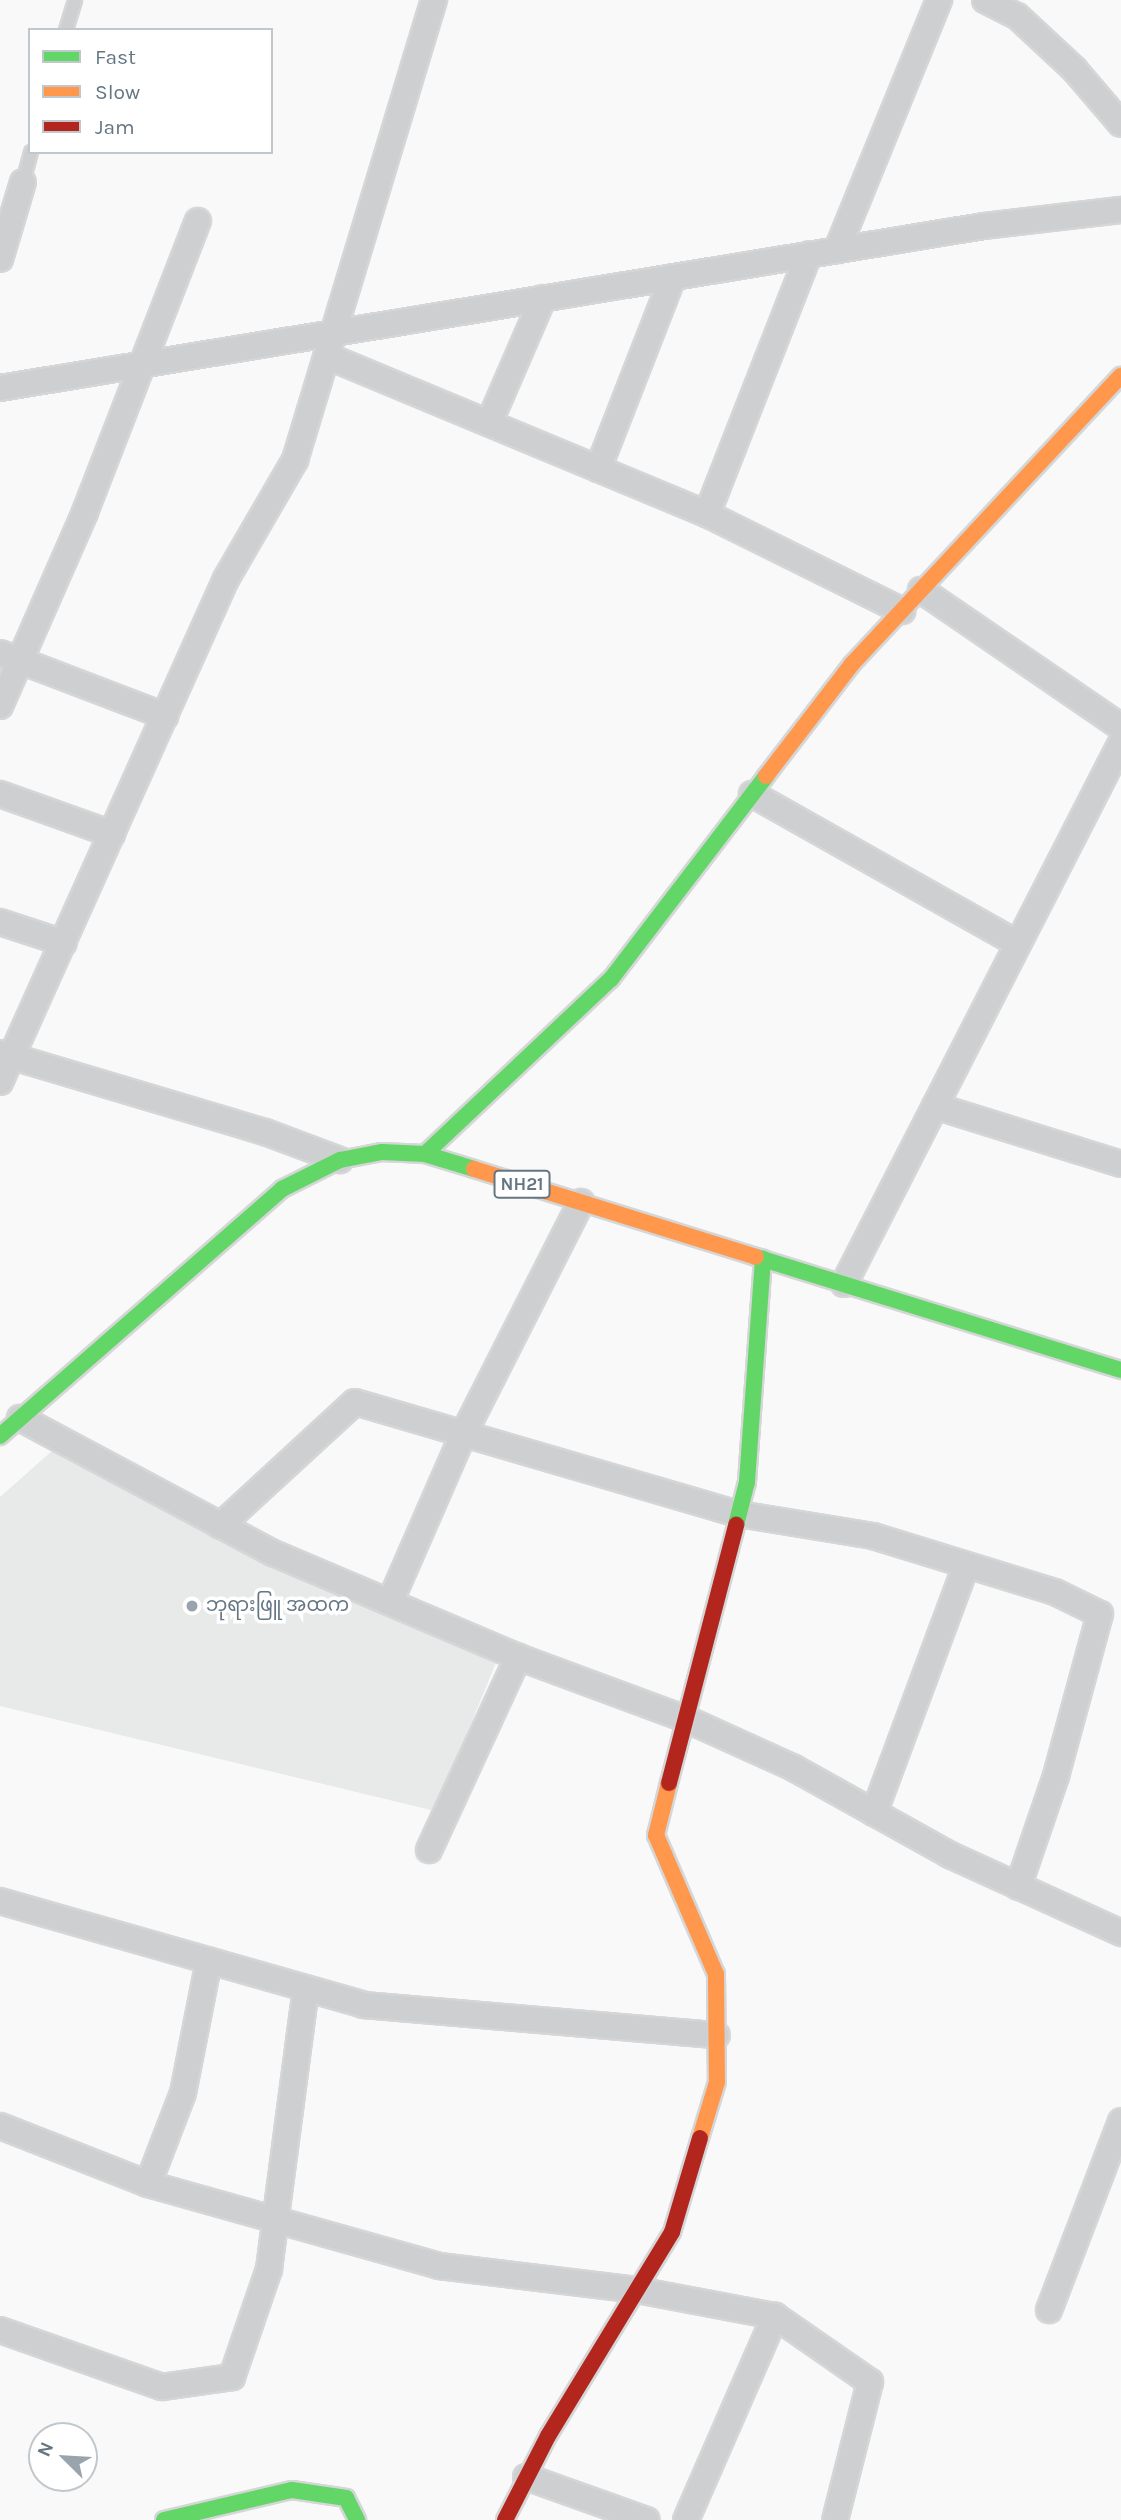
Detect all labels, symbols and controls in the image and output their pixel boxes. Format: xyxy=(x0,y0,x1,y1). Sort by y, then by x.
legend xyxy=(28,28,273,154)
text: Fast xyxy=(95,45,136,69)
text: Slow xyxy=(95,80,140,104)
text: Jam xyxy=(95,115,135,139)
road number: NH21 xyxy=(492,1170,552,1198)
place label: ဘုရားဖြူ အထက xyxy=(206,1595,349,1617)
marker: ဘုရားဖြူ အထက xyxy=(184,1598,200,1614)
north arrow xyxy=(28,2422,98,2492)
text: N xyxy=(33,2439,58,2460)

